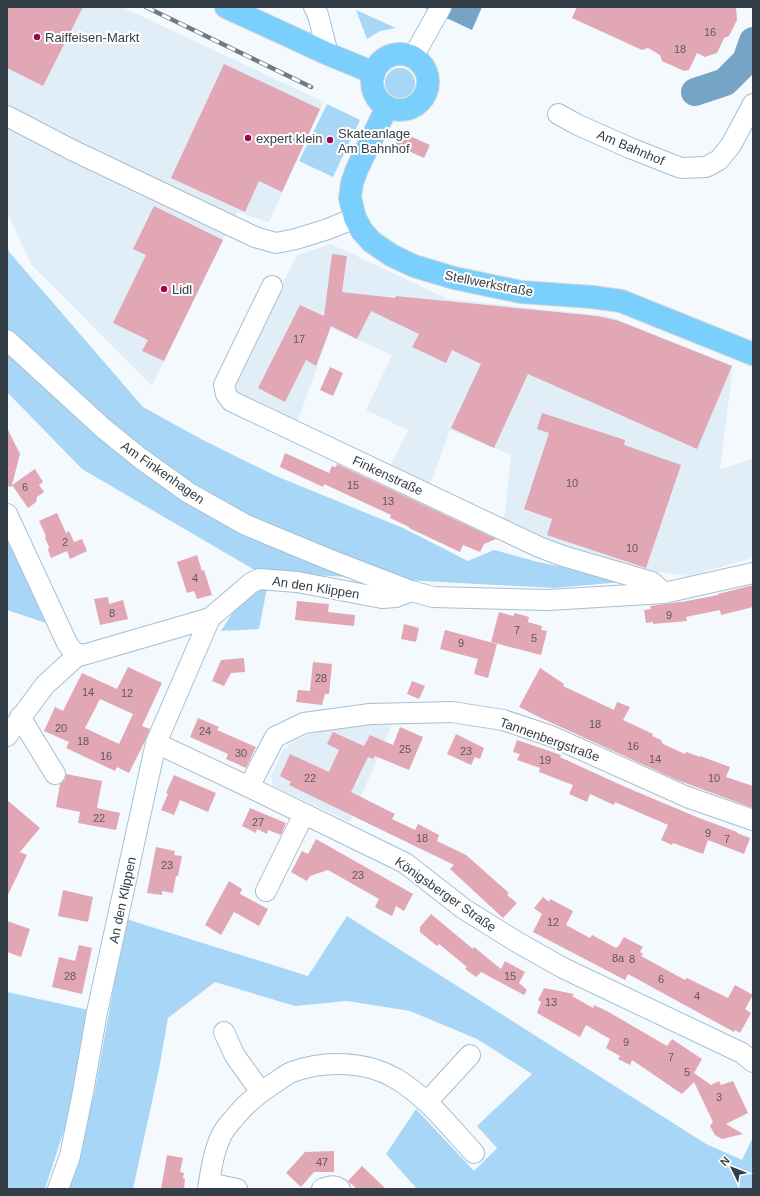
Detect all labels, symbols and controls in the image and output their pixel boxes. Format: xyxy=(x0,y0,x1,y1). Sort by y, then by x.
house number: 16 xyxy=(704,26,716,38)
place label: Raiffeisen-Markt xyxy=(45,30,140,45)
marker: Raiffeisen-Markt xyxy=(32,32,42,42)
house number: 18 xyxy=(674,43,686,55)
place label: Skateanlage Am Bahnhof xyxy=(338,126,410,156)
street label: Am Bahnhof xyxy=(595,127,667,168)
place label: expert klein xyxy=(256,131,322,146)
marker: expert klein xyxy=(243,133,253,143)
marker: Skateanlage Am Bahnhof xyxy=(325,135,335,145)
street label: Stellwerkstraße xyxy=(444,268,534,299)
place label: Lidl xyxy=(172,282,192,297)
marker: Lidl xyxy=(159,284,169,294)
house number: 17 xyxy=(293,333,305,345)
street label: Am Finkenhagen xyxy=(118,438,207,507)
street label: Finkenstraße xyxy=(350,453,425,498)
house number: 10 xyxy=(566,477,578,489)
house number: 15 xyxy=(347,479,359,491)
house number: 6 xyxy=(22,481,28,493)
house number: 13 xyxy=(382,495,394,507)
house number: 2 xyxy=(62,536,68,548)
house number: 10 xyxy=(626,542,638,554)
house number: 4 xyxy=(192,572,198,584)
street label: An den Klippen xyxy=(271,573,361,602)
house number: 8 xyxy=(109,607,115,619)
house number: 9 xyxy=(666,609,672,621)
house number: 7 xyxy=(514,624,520,636)
house number: 5 xyxy=(531,632,537,644)
house number: 9 xyxy=(458,637,464,649)
house number: 28 xyxy=(315,672,327,684)
house number: 14 xyxy=(82,686,94,698)
house number: 12 xyxy=(121,687,133,699)
street label: Tannenbergstraße xyxy=(498,714,602,765)
house number: 18 xyxy=(589,718,601,730)
house number: 20 xyxy=(55,722,67,734)
house number: 24 xyxy=(199,725,211,737)
house number: 18 xyxy=(77,735,89,747)
house number: 16 xyxy=(627,740,639,752)
house number: 25 xyxy=(399,743,411,755)
house number: 23 xyxy=(460,745,472,757)
house number: 30 xyxy=(235,747,247,759)
house number: 16 xyxy=(100,750,112,762)
house number: 14 xyxy=(649,753,661,765)
house number: 19 xyxy=(539,754,551,766)
house number: 22 xyxy=(304,772,316,784)
house number: 10 xyxy=(708,772,720,784)
house number: 22 xyxy=(93,812,105,824)
house number: 27 xyxy=(252,816,264,828)
house number: 9 xyxy=(705,827,711,839)
house number: 18 xyxy=(416,832,428,844)
house number: 7 xyxy=(724,833,730,845)
street label: Königsberger Straße xyxy=(392,854,499,935)
street label: An den Klippen xyxy=(106,855,139,945)
house number: 23 xyxy=(161,859,173,871)
house number: 23 xyxy=(352,869,364,881)
house number: 12 xyxy=(547,916,559,928)
house number: 8a xyxy=(612,952,625,964)
house number: 8 xyxy=(629,953,635,965)
house number: 28 xyxy=(64,970,76,982)
house number: 15 xyxy=(504,970,516,982)
house number: 6 xyxy=(658,973,664,985)
house number: 4 xyxy=(694,990,700,1002)
house number: 13 xyxy=(545,996,557,1008)
house number: 9 xyxy=(623,1036,629,1048)
house number: 7 xyxy=(668,1051,674,1063)
house number: 5 xyxy=(684,1066,690,1078)
house number: 3 xyxy=(716,1091,722,1103)
north arrow xyxy=(712,1148,752,1188)
text: N xyxy=(718,1154,732,1168)
house number: 47 xyxy=(316,1156,328,1168)

